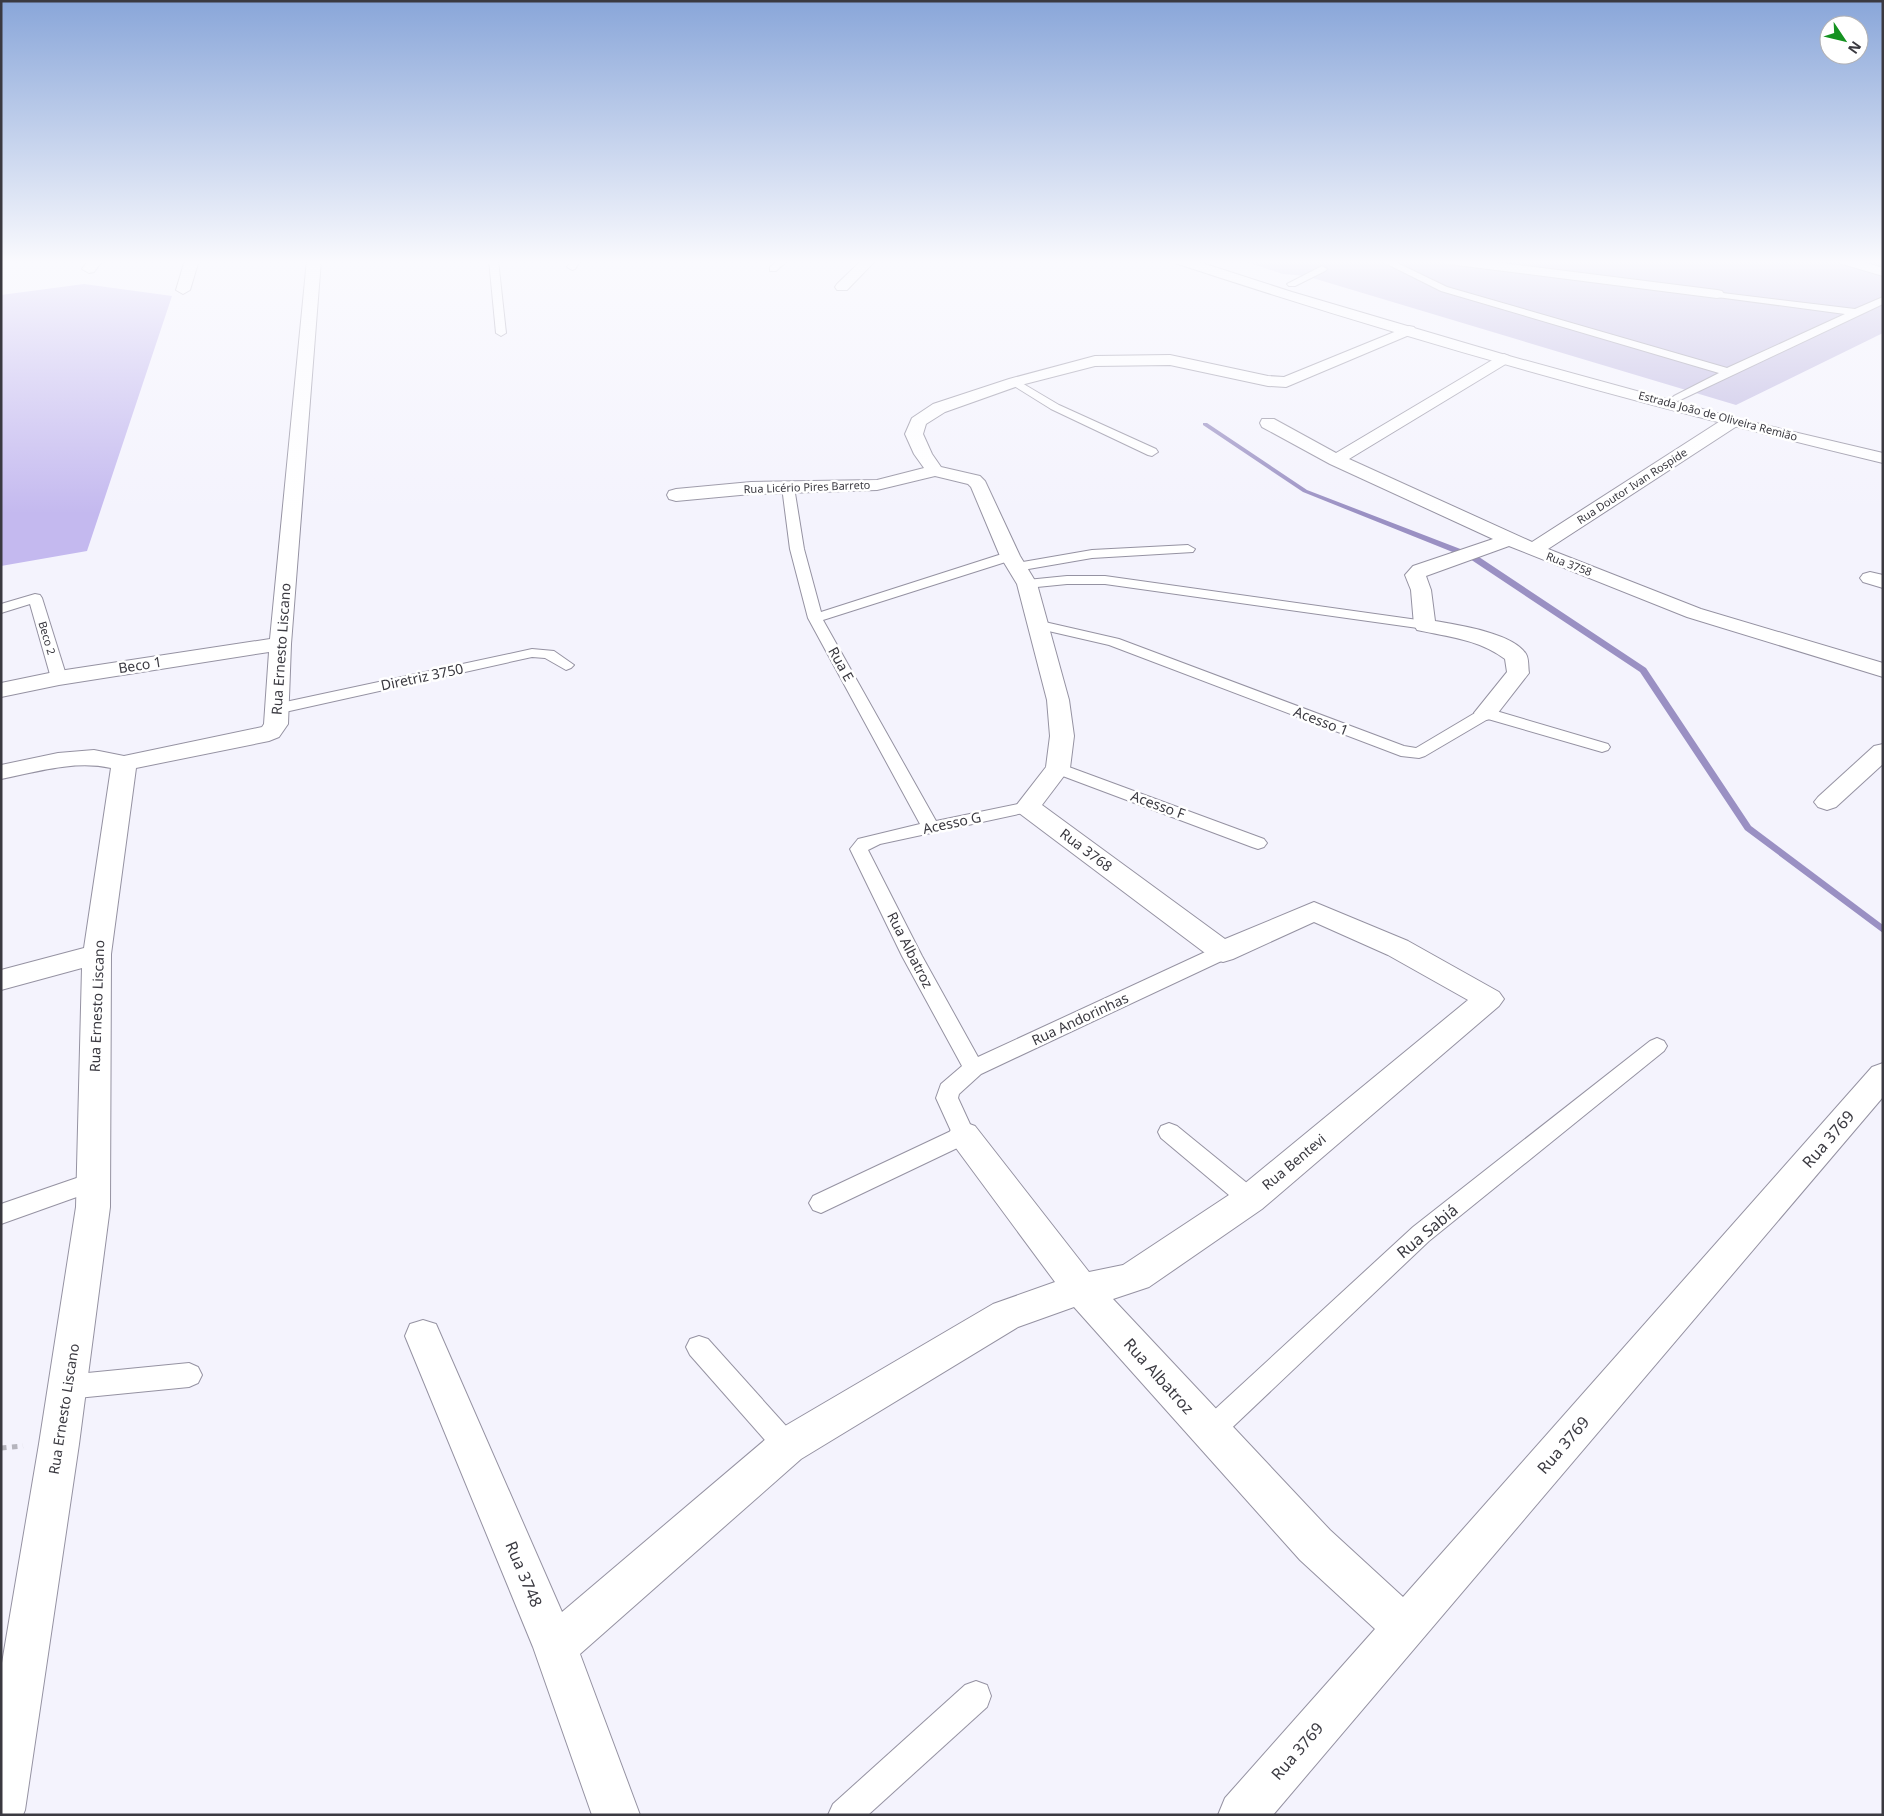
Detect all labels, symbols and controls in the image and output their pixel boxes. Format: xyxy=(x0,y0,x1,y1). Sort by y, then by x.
north arrow xyxy=(1819,15,1869,65)
text: N xyxy=(1844,38,1866,58)
street label: Estrada João de Oliveira Remião xyxy=(1637,387,1800,444)
street label: Rua Doutor Ivan Rospide xyxy=(1574,444,1690,527)
street label: Rua Licério Pires Barreto xyxy=(743,477,871,496)
street label: Rua 3758 xyxy=(1544,548,1594,579)
street label: Rua Ernesto Liscano xyxy=(266,582,295,716)
street label: Beco 2 xyxy=(35,619,60,657)
street label: Rua E xyxy=(824,643,859,684)
street label: Beco 1 xyxy=(117,652,163,677)
street label: Diretriz 3750 xyxy=(379,658,465,695)
street label: Acesso 1 xyxy=(1291,701,1351,740)
street label: Acesso F xyxy=(1128,786,1188,823)
street label: Acesso G xyxy=(921,807,983,838)
street label: Rua 3768 xyxy=(1056,824,1116,876)
street label: Rua Albatroz xyxy=(883,908,938,992)
street label: Rua Ernesto Liscano xyxy=(85,940,108,1072)
street label: Rua Andorinhas xyxy=(1028,988,1132,1049)
street label: Rua 3769 xyxy=(1797,1106,1859,1172)
street label: Rua Bentevi xyxy=(1258,1129,1330,1194)
street label: Rua Sabiá xyxy=(1392,1199,1462,1263)
street label: Rua Albatroz xyxy=(1119,1333,1199,1419)
street label: Rua Ernesto Liscano xyxy=(44,1342,83,1476)
street label: Rua 3769 xyxy=(1532,1412,1594,1478)
street label: Rua 3748 xyxy=(500,1538,548,1610)
street label: Rua 3769 xyxy=(1266,1718,1328,1784)

